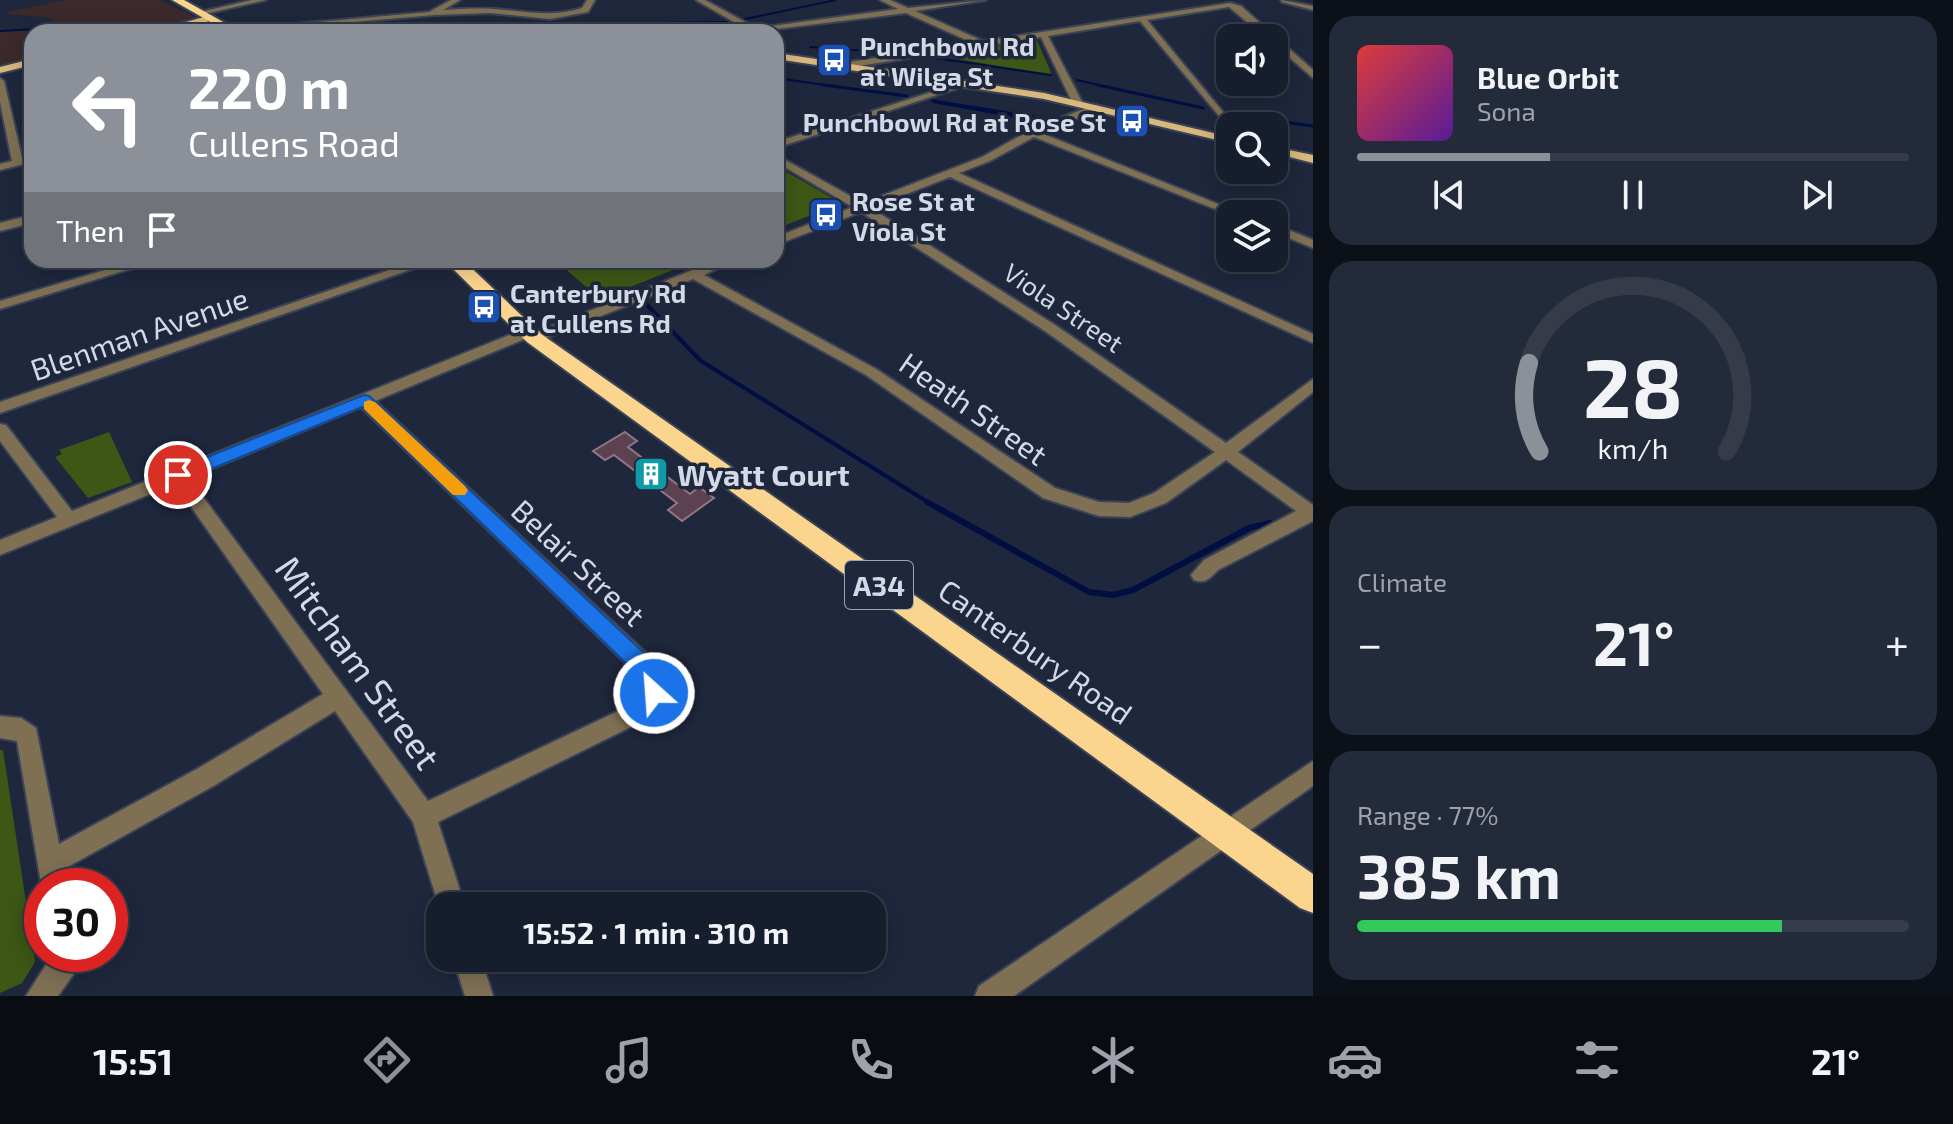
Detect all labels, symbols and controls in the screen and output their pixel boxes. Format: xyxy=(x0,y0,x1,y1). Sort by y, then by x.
map controls xyxy=(1216,24,1288,272)
button: sound xyxy=(1216,24,1288,96)
place label: Punchbowl Rd at Wilga St xyxy=(860,30,1035,91)
bus stop icon: Punchbowl Rd at Wilga St xyxy=(815,41,853,79)
text: 220 m xyxy=(188,53,350,120)
icon: left xyxy=(56,56,160,160)
text: Blue Orbit xyxy=(1477,59,1619,95)
text: Sona xyxy=(1477,95,1536,126)
bus stop icon: Punchbowl Rd at Rose St xyxy=(1113,102,1151,140)
place label: Punchbowl Rd at Rose St xyxy=(803,106,1106,137)
button: search xyxy=(1216,112,1288,184)
text: Cullens Road xyxy=(188,121,400,164)
icon: previous xyxy=(1427,173,1471,217)
icon: pause xyxy=(1611,173,1655,217)
icon: next xyxy=(1795,173,1839,217)
place label: Rose St at Viola St xyxy=(852,185,975,246)
bus stop icon: Rose St at Viola St xyxy=(807,196,845,234)
button: layers xyxy=(1216,200,1288,272)
icon: arrive xyxy=(140,208,184,252)
text: Then xyxy=(56,212,124,248)
street label: Viola Street xyxy=(998,256,1130,358)
place label: Canterbury Rd at Cullens Rd xyxy=(510,277,686,338)
street label: Blenman Avenue xyxy=(25,279,253,387)
bus stop icon: Canterbury Rd at Cullens Rd xyxy=(465,288,503,326)
text: 28 xyxy=(1583,334,1683,434)
street label: Heath Street xyxy=(893,344,1055,472)
text: km/h xyxy=(1598,430,1668,465)
pin xyxy=(144,441,212,509)
icon: arrive xyxy=(156,453,200,497)
building icon: Wyatt Court xyxy=(632,455,670,493)
place label: Wyatt Court xyxy=(677,456,849,493)
street label: Belair Street xyxy=(505,491,653,633)
street label: Mitcham Street xyxy=(268,547,450,777)
road number: A34 xyxy=(845,561,913,609)
text: Climate xyxy=(1357,566,1447,597)
street label: Canterbury Road xyxy=(932,571,1140,731)
text: 21° xyxy=(1593,606,1674,678)
text: − xyxy=(1357,616,1383,669)
text: + xyxy=(1885,616,1909,669)
position arrow xyxy=(612,651,696,735)
text: Range · 77% xyxy=(1357,799,1498,830)
text: 385 km xyxy=(1357,839,1561,911)
speed limit sign: 30 xyxy=(24,868,128,972)
text: 15:52 · 1 min · 310 m xyxy=(523,914,789,950)
icon: directions xyxy=(359,1032,415,1088)
icon: music xyxy=(601,1032,657,1088)
icon: phone xyxy=(843,1032,899,1088)
icon: climate xyxy=(1085,1032,1141,1088)
icon: car xyxy=(1327,1032,1383,1088)
icon: filters xyxy=(1569,1032,1625,1088)
text: 15:51 xyxy=(93,1039,173,1082)
text: 21° xyxy=(1811,1039,1860,1082)

